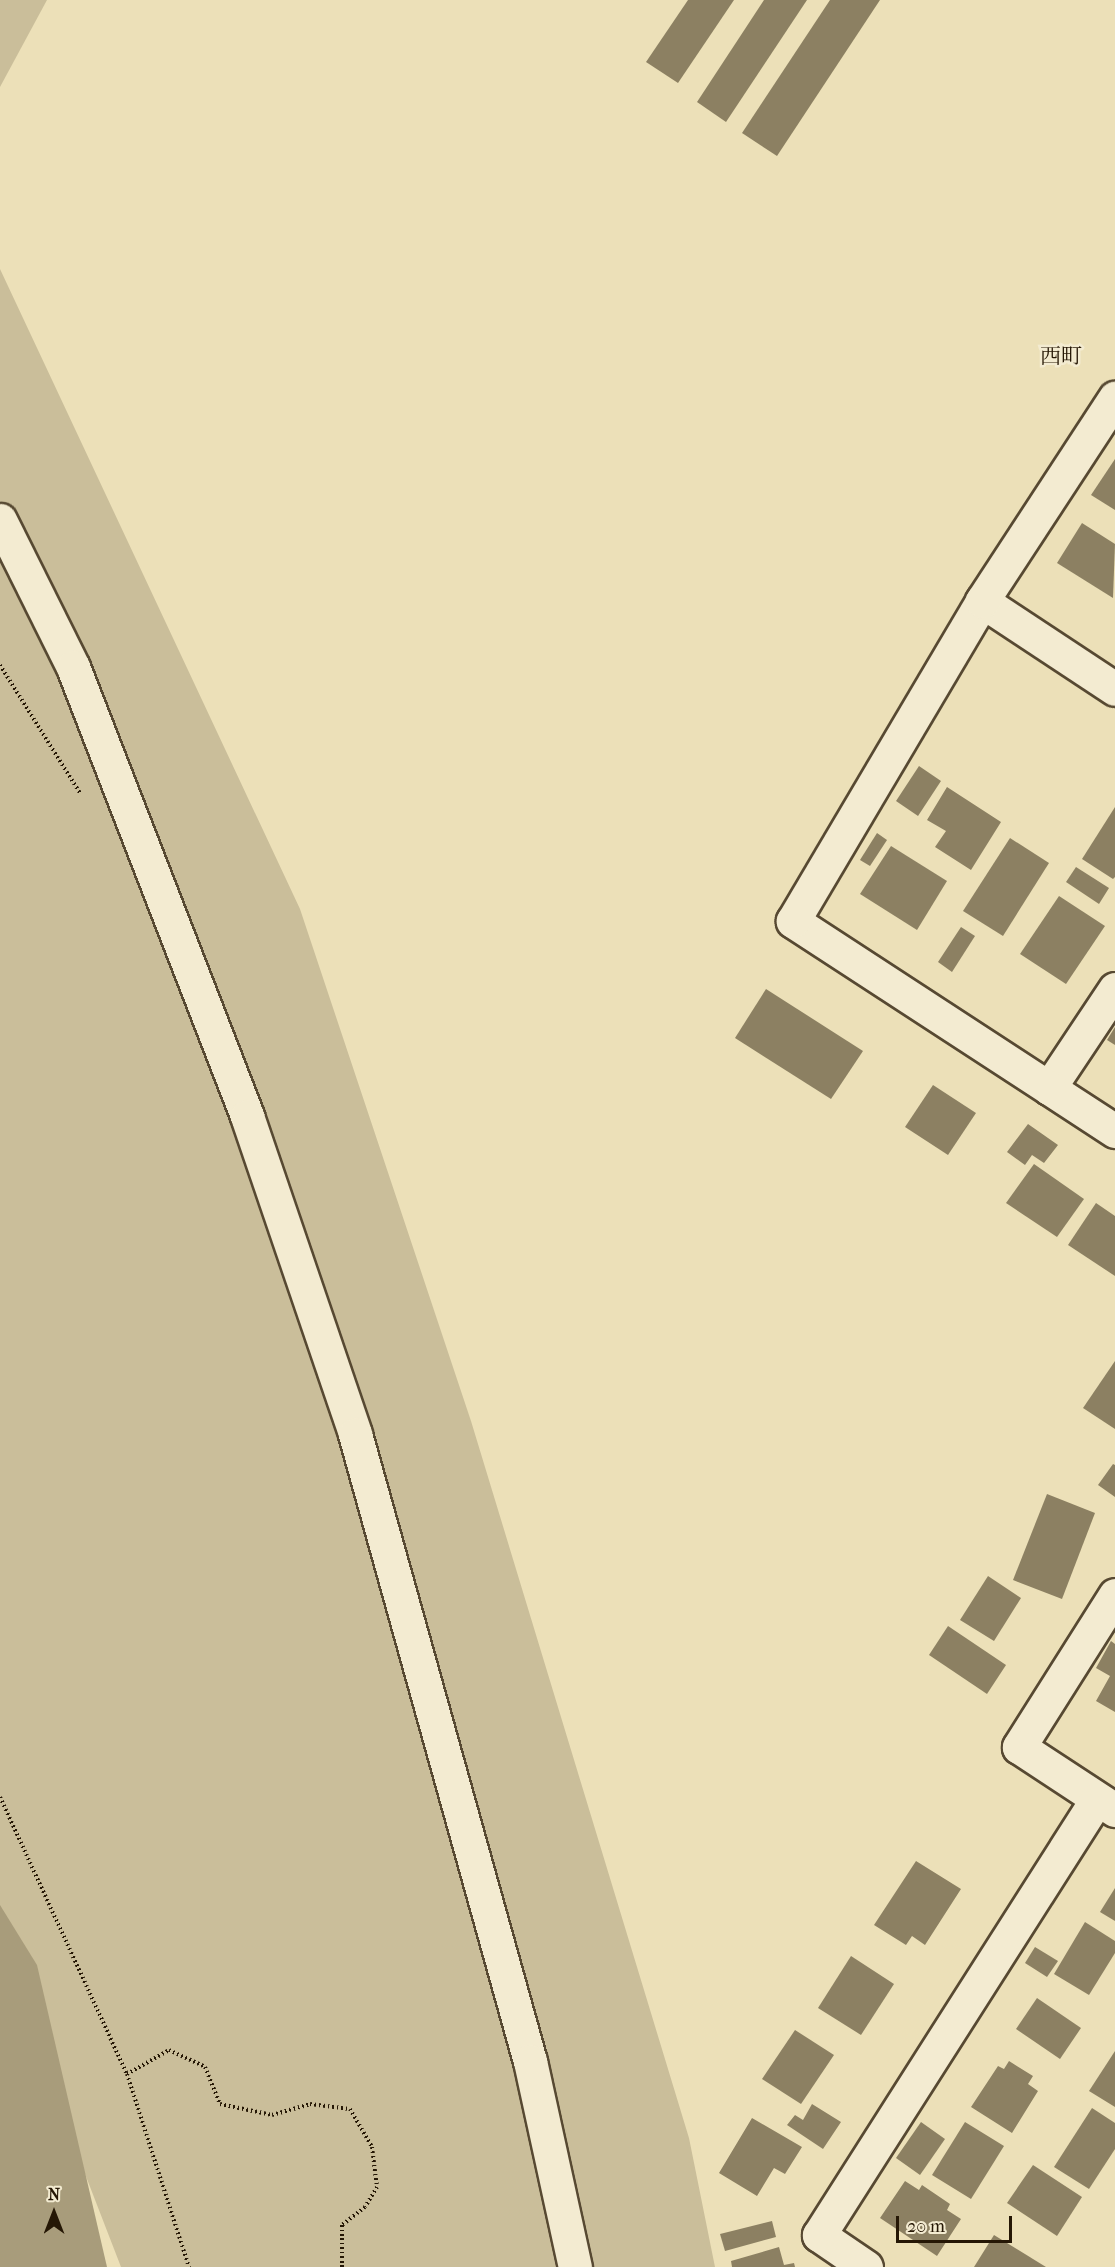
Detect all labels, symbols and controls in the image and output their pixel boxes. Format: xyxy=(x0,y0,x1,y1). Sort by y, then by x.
district label: 西町 xyxy=(1040,343,1082,369)
north arrow xyxy=(24,2183,84,2243)
text: N xyxy=(48,2185,60,2204)
scale bar xyxy=(899,2204,1014,2242)
text: 20 m xyxy=(907,2216,945,2237)

